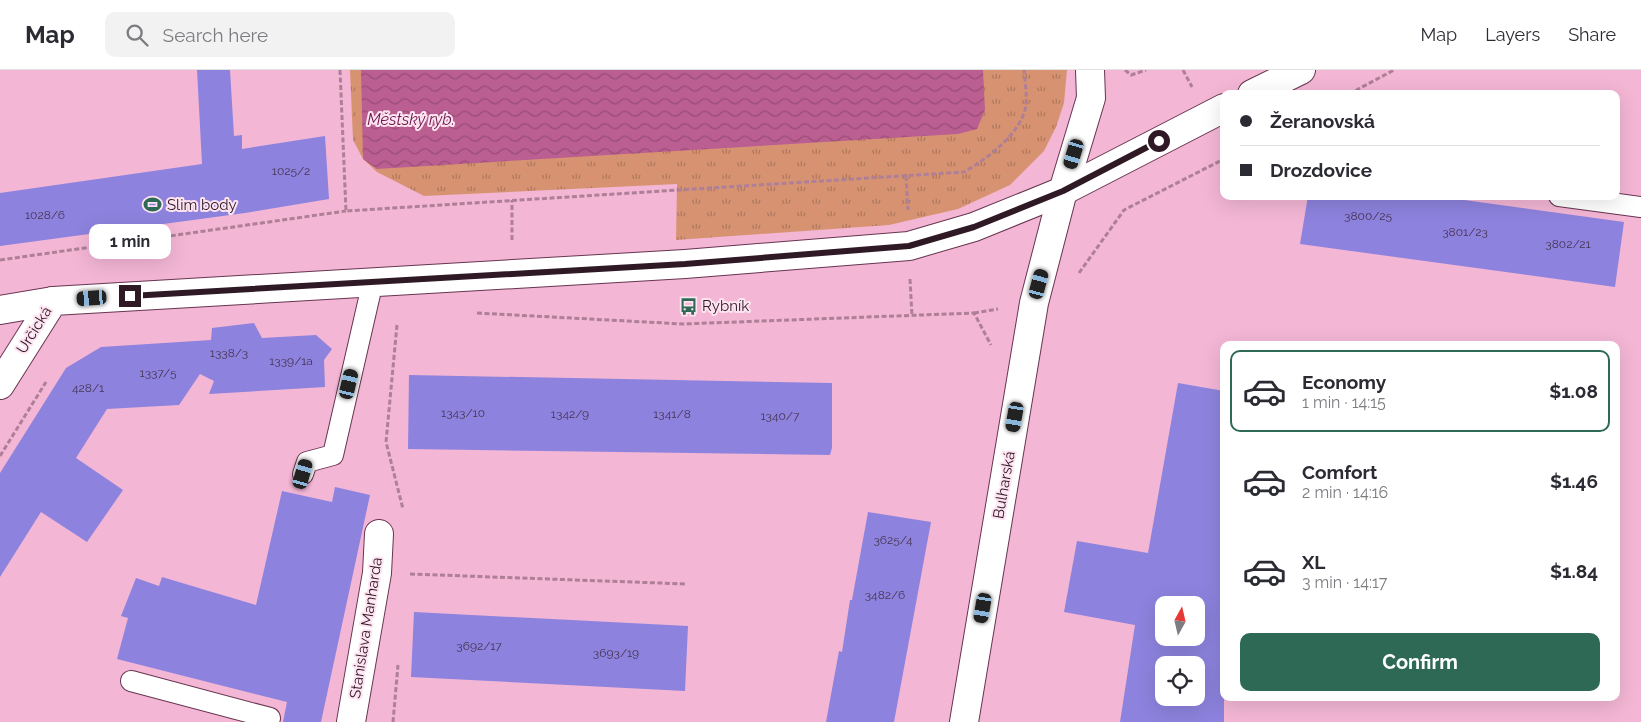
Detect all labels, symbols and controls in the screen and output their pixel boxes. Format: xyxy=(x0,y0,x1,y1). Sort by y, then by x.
search box xyxy=(105,12,455,57)
text: Map xyxy=(25,20,75,49)
icon: search xyxy=(123,21,151,49)
text: Search here xyxy=(163,24,268,46)
text: Map xyxy=(1421,24,1457,45)
text: Layers xyxy=(1485,24,1540,45)
text: Share xyxy=(1568,24,1616,45)
water label: Městský ryb. xyxy=(367,110,455,129)
text: Žeranovská xyxy=(1270,110,1375,132)
route start xyxy=(1148,130,1170,152)
car xyxy=(1062,137,1085,171)
text: Drozdovice xyxy=(1270,159,1372,181)
house number: 1025/2 xyxy=(272,164,310,178)
sports icon: Slim body xyxy=(143,195,163,215)
place label: Slim body xyxy=(167,196,237,214)
house number: 1028/6 xyxy=(25,208,65,222)
house number: 3800/25 xyxy=(1344,209,1392,223)
callout: 1 min xyxy=(89,224,171,258)
house number: 3801/23 xyxy=(1442,225,1488,239)
text: 1 min xyxy=(110,232,150,251)
house number: 3802/21 xyxy=(1545,237,1591,251)
car xyxy=(1027,268,1050,300)
route end xyxy=(119,285,141,307)
car xyxy=(76,289,107,307)
bus stop icon: Rybník xyxy=(678,296,698,316)
place label: Rybník xyxy=(702,297,749,315)
street label: Určická xyxy=(13,303,55,357)
house number: 1338/3 xyxy=(210,346,248,360)
house number: 1339/1a xyxy=(269,354,313,368)
house number: 1337/5 xyxy=(140,366,177,380)
car xyxy=(338,368,359,400)
icon: car xyxy=(1242,369,1287,414)
text: Economy xyxy=(1302,371,1386,393)
text: $1.08 xyxy=(1549,380,1598,402)
house number: 428/1 xyxy=(72,381,104,395)
text: 1 min · 14:15 xyxy=(1302,393,1386,412)
car xyxy=(1005,401,1024,433)
house number: 1343/10 xyxy=(441,406,485,420)
house number: 1342/9 xyxy=(551,407,589,421)
house number: 1341/8 xyxy=(653,407,691,421)
house number: 1340/7 xyxy=(760,409,800,423)
street label: Bulharská xyxy=(989,450,1019,520)
car xyxy=(291,458,314,490)
icon: car xyxy=(1242,459,1287,504)
text: Comfort xyxy=(1302,461,1377,483)
text: $1.46 xyxy=(1550,470,1598,492)
text: 2 min · 14:16 xyxy=(1302,483,1388,502)
house number: 3625/4 xyxy=(873,533,913,547)
icon: car xyxy=(1242,549,1287,594)
text: XL xyxy=(1302,551,1325,573)
street label: Stanislava Manharda xyxy=(346,556,386,700)
text: $1.84 xyxy=(1550,560,1598,582)
text: 3 min · 14:17 xyxy=(1302,573,1387,592)
house number: 3482/6 xyxy=(865,588,905,602)
car xyxy=(973,592,992,624)
north arrow xyxy=(1155,596,1205,646)
map controls xyxy=(1155,596,1205,706)
button: Confirm xyxy=(1240,633,1600,691)
house number: 3692/17 xyxy=(456,639,502,653)
house number: 3693/19 xyxy=(593,646,639,660)
button: locate xyxy=(1155,656,1205,706)

